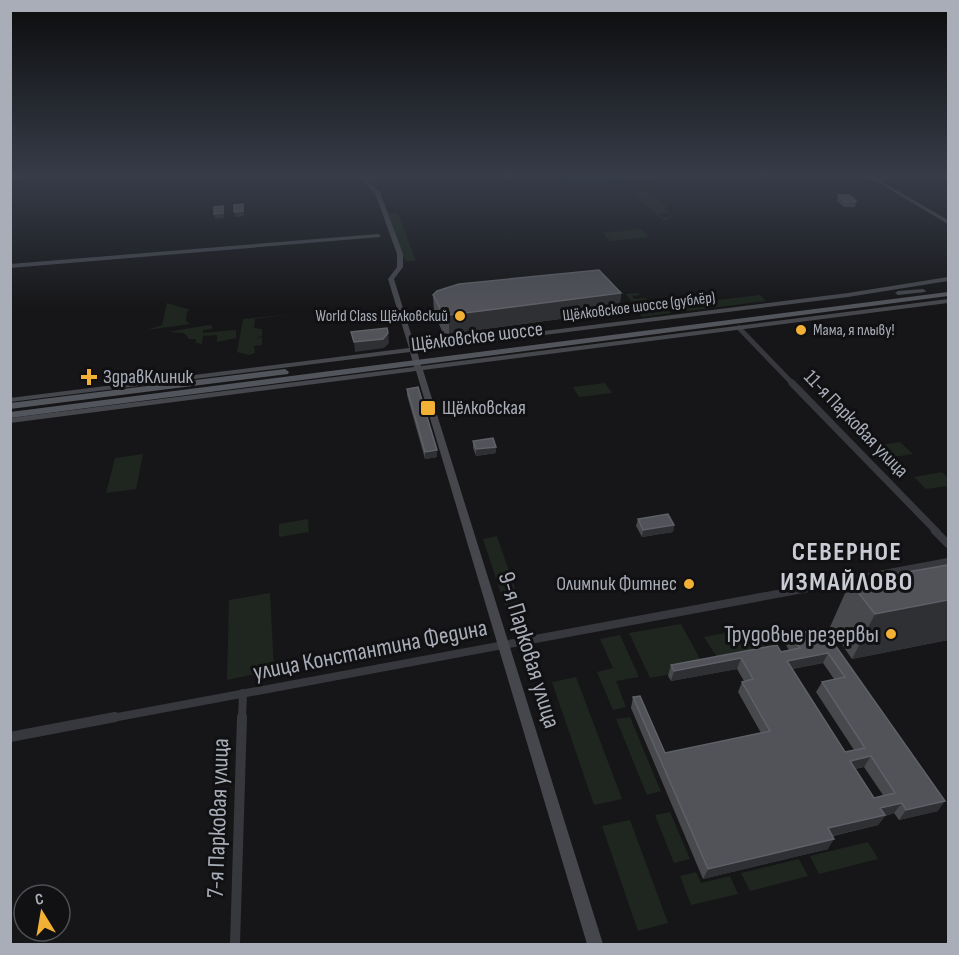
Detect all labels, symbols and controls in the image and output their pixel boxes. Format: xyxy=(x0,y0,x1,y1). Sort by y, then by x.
street label: Щёлковское шоссе (дублёр) xyxy=(562,288,716,326)
place label: World Class Щёлковский xyxy=(316,307,448,326)
marker: World Class Щёлковский xyxy=(453,309,467,323)
street label: Щёлковское шоссе xyxy=(410,317,544,357)
place label: Мама, я плыву! xyxy=(813,321,894,340)
marker: Мама, я плыву! xyxy=(794,323,808,337)
place label: ЗдравКлиник xyxy=(103,365,194,389)
street label: 11-я Парковая улица xyxy=(799,365,913,483)
marker: ЗдравКлиник xyxy=(80,368,98,386)
place label: Щёлковская xyxy=(442,396,526,420)
marker: Щёлковская xyxy=(419,399,437,417)
district label: СЕВЕРНОЕ ИЗМАЙЛОВО xyxy=(780,537,914,598)
street label: 9-я Парковая улица xyxy=(491,568,567,732)
place label: Олимпик Фитнес xyxy=(556,572,677,596)
marker: Олимпик Фитнес xyxy=(682,577,696,591)
street label: улица Константина Федина xyxy=(250,613,490,687)
place label: Трудовые резервы xyxy=(724,620,879,649)
marker: Трудовые резервы xyxy=(884,627,898,641)
street label: 7-я Парковая улица xyxy=(201,738,235,898)
north arrow xyxy=(12,883,72,943)
text: С xyxy=(34,890,45,910)

